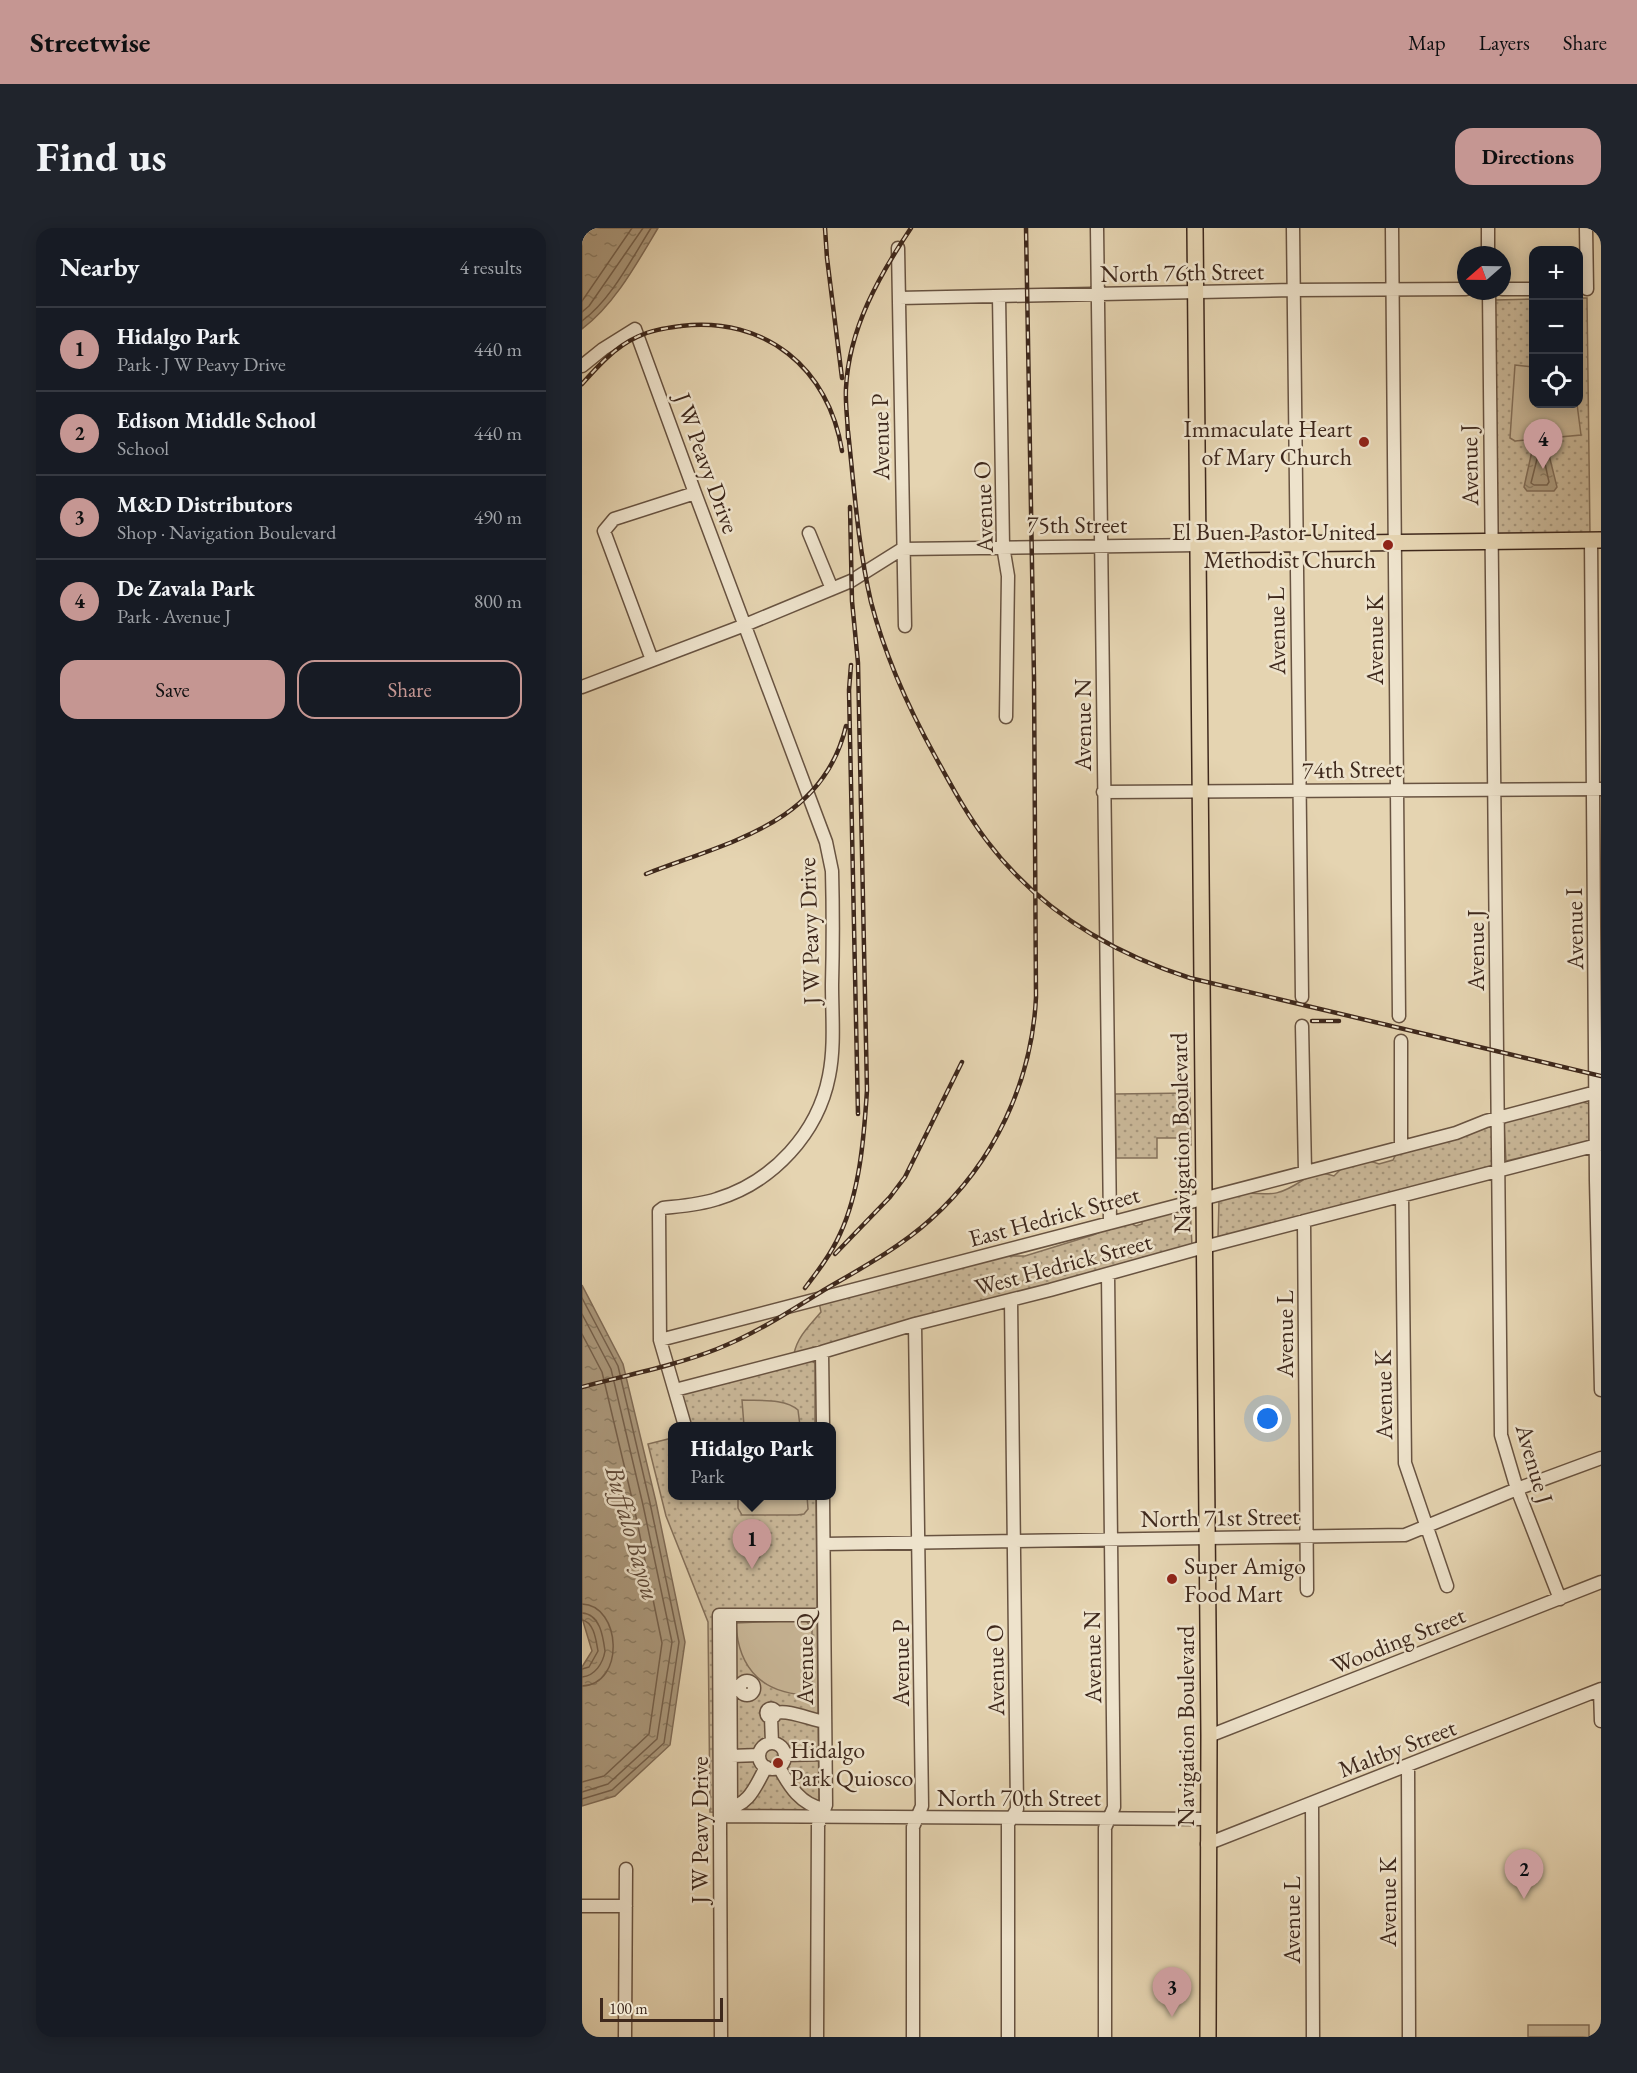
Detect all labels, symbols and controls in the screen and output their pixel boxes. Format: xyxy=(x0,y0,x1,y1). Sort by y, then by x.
text: Streetwise xyxy=(30,24,150,60)
text: Map xyxy=(1408,29,1446,56)
text: Layers xyxy=(1479,29,1530,56)
text: Share xyxy=(1563,29,1607,56)
button: Directions xyxy=(1455,128,1601,185)
text: Find us xyxy=(36,129,167,184)
north arrow xyxy=(1457,246,1511,300)
map controls xyxy=(1529,246,1583,408)
button: + xyxy=(1529,246,1583,300)
text: Nearby xyxy=(60,250,140,284)
text: 4 results xyxy=(459,254,522,280)
street label: North 76th Street xyxy=(1100,255,1265,289)
button: − xyxy=(1529,300,1583,354)
text: Hidalgo Park xyxy=(117,322,240,351)
text: 1 xyxy=(74,336,85,362)
text: 440 m xyxy=(474,336,522,362)
text: Park · J W Peavy Drive xyxy=(117,351,286,377)
button: locate xyxy=(1529,354,1583,408)
street label: J W Peavy Drive xyxy=(667,387,747,538)
street label: Avenue P xyxy=(864,393,896,482)
text: Edison Middle School xyxy=(117,406,316,435)
place label: Immaculate Heart of Mary Church xyxy=(1184,413,1352,472)
text: 2 xyxy=(74,420,85,446)
text: 440 m xyxy=(474,420,522,446)
pin: 4 xyxy=(1524,420,1562,469)
street label: Avenue J xyxy=(1453,424,1485,507)
text: School xyxy=(117,435,169,461)
marker: Immaculate Heart of Mary Church xyxy=(1357,435,1371,449)
street label: Avenue O xyxy=(966,460,1000,555)
text: M&D Distributors xyxy=(117,490,292,519)
text: 3 xyxy=(74,504,85,530)
text: 490 m xyxy=(474,504,522,530)
street label: 75th Street xyxy=(1027,509,1128,540)
place label: El Buen Pastor United Methodist Church xyxy=(1172,516,1377,575)
text: Shop · Navigation Boulevard xyxy=(117,519,336,545)
marker: El Buen Pastor United Methodist Church xyxy=(1381,538,1395,552)
text: De Zavala Park xyxy=(117,574,255,603)
street label: Avenue L xyxy=(1260,587,1292,676)
text: 4 xyxy=(74,588,85,614)
text: 800 m xyxy=(474,588,522,614)
street label: Avenue K xyxy=(1359,594,1390,686)
text: Park · Avenue J xyxy=(117,603,231,629)
button: Save xyxy=(60,660,285,719)
button: Share xyxy=(297,660,522,719)
street label: Avenue N xyxy=(1067,679,1098,772)
street label: 74th Street xyxy=(1302,753,1403,785)
street label: J W Peavy Drive xyxy=(791,857,827,1007)
street label: Avenue I xyxy=(1558,888,1590,971)
street label: Avenue J xyxy=(1460,909,1491,992)
street label: Navigation Boulevard xyxy=(1163,1031,1197,1234)
street label: East Hedrick Street xyxy=(965,1178,1143,1254)
street label: West Hedrick Street xyxy=(971,1225,1155,1303)
street label: Avenue L xyxy=(1269,1290,1300,1379)
street label: Avenue K xyxy=(1367,1349,1399,1441)
your location xyxy=(1253,1404,1282,1433)
street label: Avenue J xyxy=(1509,1419,1561,1508)
popup xyxy=(668,1422,836,1500)
text: Hidalgo Park xyxy=(691,1434,813,1463)
water label: Buffalo Bayou xyxy=(597,1461,668,1604)
text: Park xyxy=(691,1463,725,1489)
street label: North 71st Street xyxy=(1140,1500,1300,1534)
pin: 1 xyxy=(732,1520,772,1569)
place label: Super Amigo Food Mart xyxy=(1184,1550,1306,1609)
marker: Super Amigo Food Mart xyxy=(1165,1572,1179,1586)
street label: Wooding Street xyxy=(1326,1599,1470,1681)
street label: Avenue Q xyxy=(789,1609,820,1706)
street label: Avenue N xyxy=(1076,1610,1108,1705)
street label: Avenue P xyxy=(885,1620,916,1707)
street label: Avenue O xyxy=(979,1624,1011,1717)
street label: Navigation Boulevard xyxy=(1170,1625,1201,1826)
street label: Maltby Street xyxy=(1334,1711,1461,1785)
place label: Hidalgo Park Quiosco xyxy=(790,1734,913,1793)
street label: J W Peavy Drive xyxy=(684,1756,715,1906)
marker: Hidalgo Park Quiosco xyxy=(771,1756,785,1770)
street label: North 70th Street xyxy=(937,1782,1101,1813)
pin: 2 xyxy=(1504,1850,1544,1899)
street label: Avenue K xyxy=(1372,1856,1403,1948)
street label: Avenue L xyxy=(1276,1876,1307,1965)
pin: 3 xyxy=(1152,1968,1192,2017)
scale bar xyxy=(600,1995,723,2022)
text: 100 m xyxy=(609,1998,648,2019)

